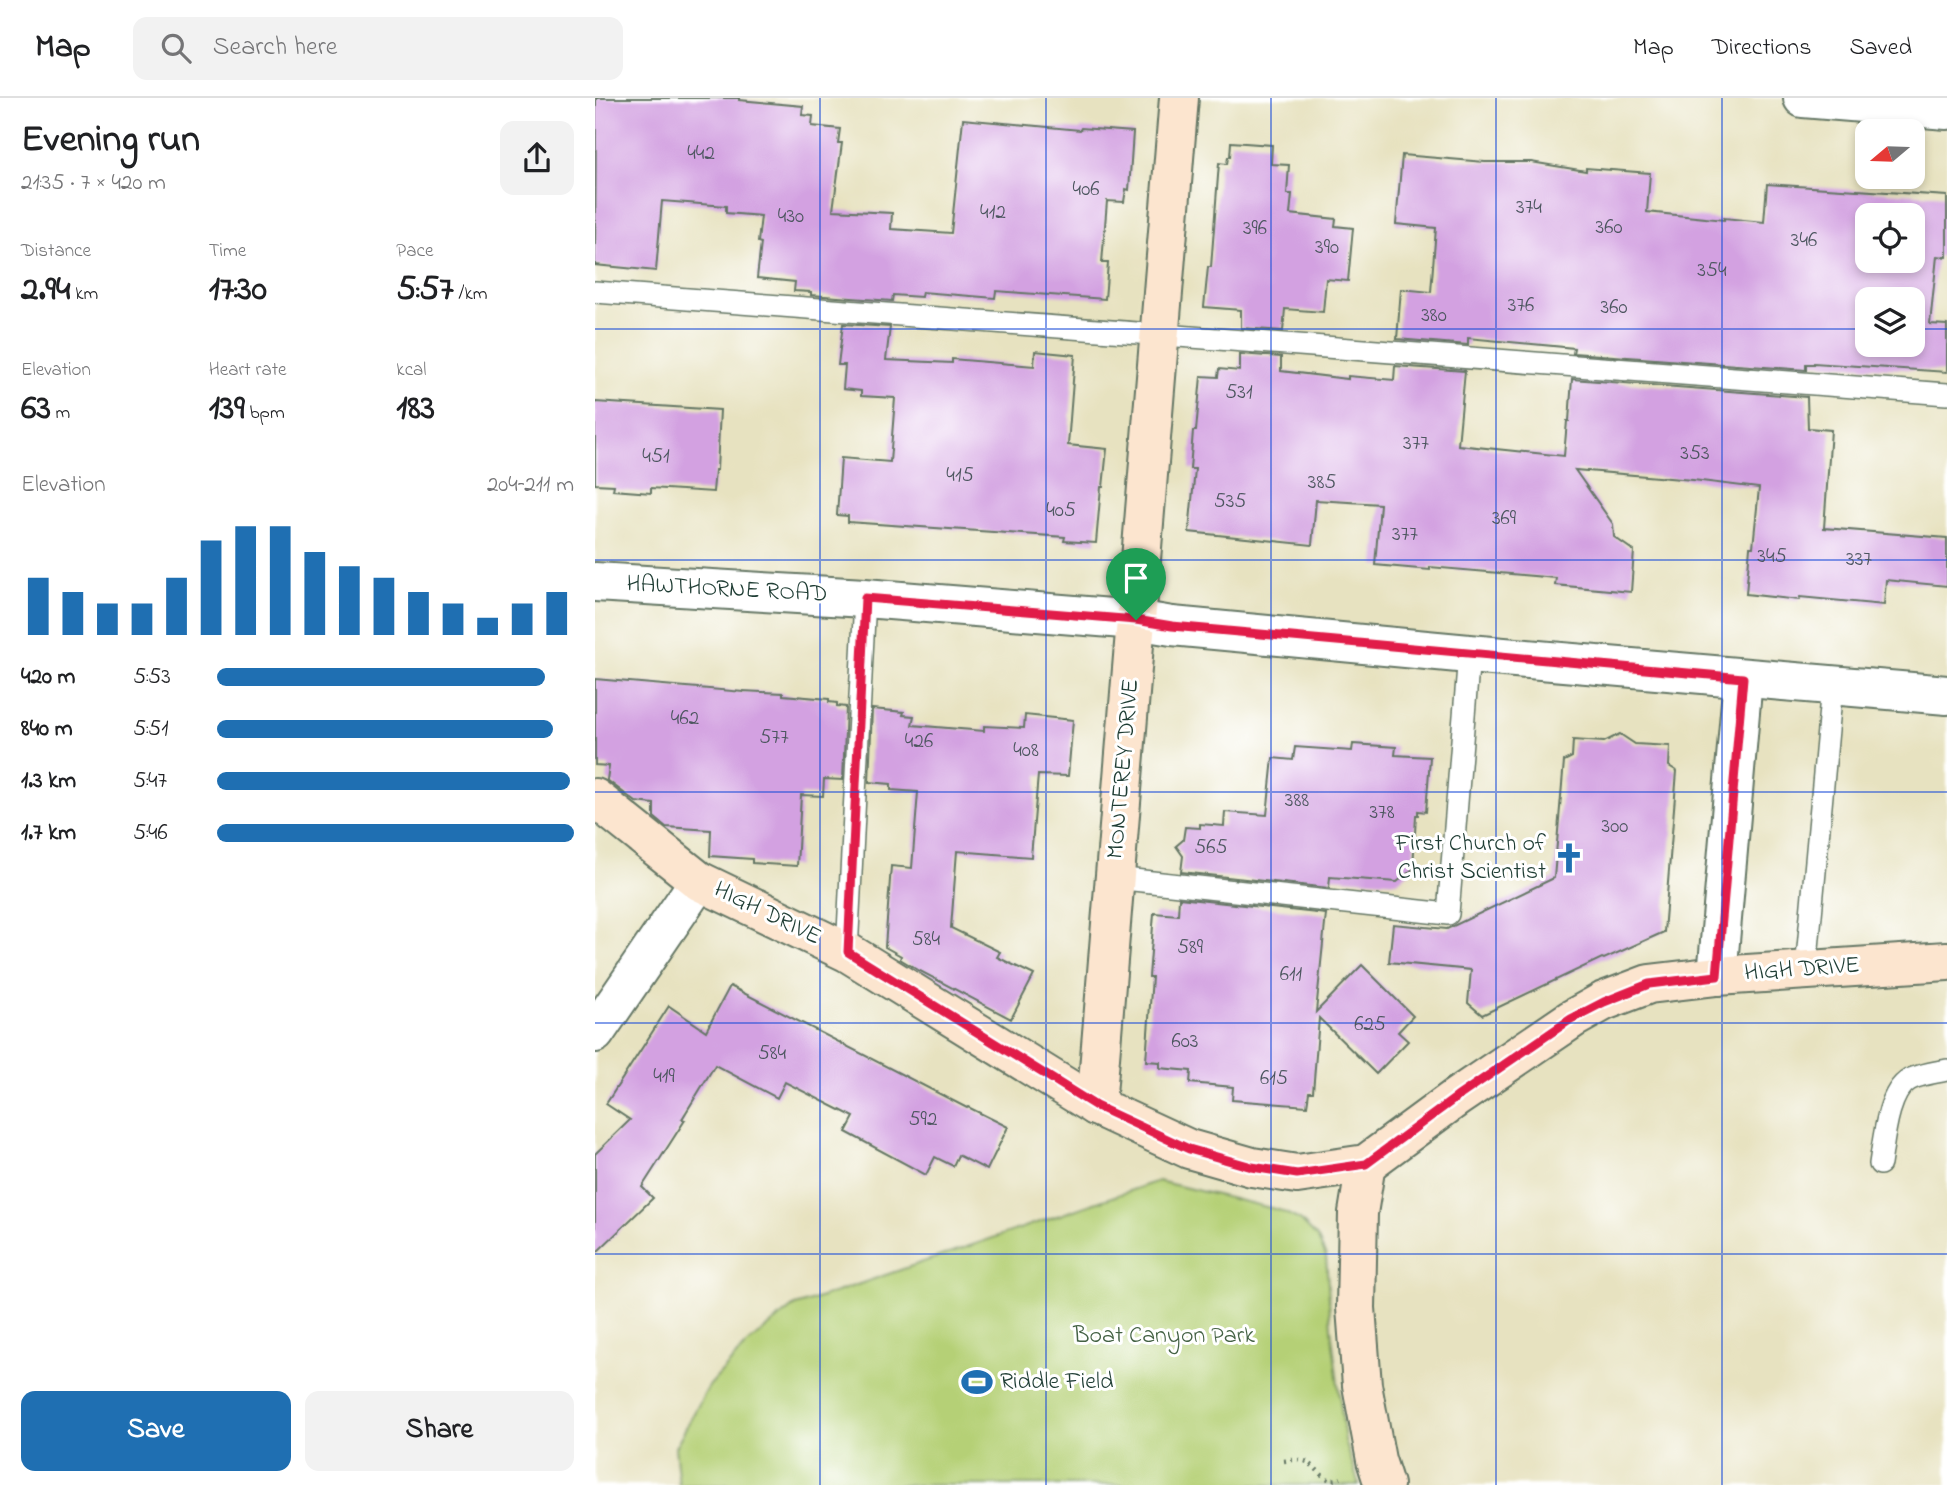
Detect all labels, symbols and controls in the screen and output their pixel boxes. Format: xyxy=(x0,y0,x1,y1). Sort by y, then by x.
search box xyxy=(133,17,623,80)
text: Map xyxy=(35,24,91,72)
icon: search xyxy=(157,29,195,67)
text: Search here xyxy=(213,29,337,67)
text: Map xyxy=(1633,31,1674,66)
text: Directions xyxy=(1712,31,1811,66)
text: Saved xyxy=(1849,31,1912,66)
text: Evening run xyxy=(21,113,200,169)
north arrow xyxy=(1855,119,1925,189)
map controls xyxy=(1855,119,1925,357)
button: share xyxy=(500,121,574,195)
house number: 442 xyxy=(687,139,715,169)
text: 21:35 · 7 × 420 m xyxy=(21,167,166,200)
house number: 406 xyxy=(1073,175,1099,205)
house number: 374 xyxy=(1516,193,1542,223)
house number: 412 xyxy=(980,198,1006,228)
house number: 430 xyxy=(778,202,804,232)
button: locate xyxy=(1855,203,1925,273)
house number: 360 xyxy=(1596,213,1623,243)
house number: 396 xyxy=(1243,214,1267,244)
house number: 346 xyxy=(1791,226,1817,256)
house number: 390 xyxy=(1315,233,1339,263)
text: Distance xyxy=(21,238,91,265)
text: Time xyxy=(209,238,246,265)
text: Pace xyxy=(396,238,433,265)
house number: 354 xyxy=(1697,256,1727,286)
text: 2.94 xyxy=(21,265,71,316)
text: 17:30 xyxy=(209,265,267,316)
text: 5:57 xyxy=(396,265,454,316)
text: km xyxy=(71,281,98,308)
text: /km xyxy=(454,281,487,308)
button: layers xyxy=(1855,287,1925,357)
house number: 376 xyxy=(1508,291,1534,321)
house number: 360 xyxy=(1601,293,1628,323)
house number: 380 xyxy=(1421,301,1447,331)
text: Elevation xyxy=(21,357,91,384)
text: Heart rate xyxy=(209,357,287,384)
text: kcal xyxy=(396,357,427,384)
house number: 531 xyxy=(1225,378,1253,408)
text: 63 xyxy=(21,384,51,435)
text: 139 xyxy=(209,384,245,435)
text: 183 xyxy=(396,384,435,435)
text: m xyxy=(51,400,70,427)
text: bpm xyxy=(245,400,285,427)
house number: 377 xyxy=(1403,429,1429,459)
house number: 353 xyxy=(1680,439,1710,469)
house number: 451 xyxy=(642,442,670,472)
house number: 415 xyxy=(946,461,974,491)
house number: 385 xyxy=(1308,468,1336,498)
text: Elevation xyxy=(21,469,106,502)
text: 204–211 m xyxy=(487,469,574,502)
house number: 535 xyxy=(1214,487,1246,517)
house number: 405 xyxy=(1046,496,1076,526)
house number: 369 xyxy=(1492,504,1517,534)
house number: 377 xyxy=(1392,520,1418,550)
house number: 345 xyxy=(1757,542,1787,572)
house number: 337 xyxy=(1846,545,1872,575)
pin xyxy=(1106,548,1166,620)
icon: arrive xyxy=(1117,559,1155,597)
street label: HAWTHORNE ROAD xyxy=(626,567,828,613)
text: 420 m xyxy=(21,661,75,694)
text: 5:53 xyxy=(133,661,171,694)
street label: MONTEREY DRIVE xyxy=(1099,678,1149,860)
house number: 462 xyxy=(671,704,699,734)
text: 840 m xyxy=(21,713,73,746)
text: 5:51 xyxy=(133,713,169,746)
house number: 577 xyxy=(759,723,789,753)
house number: 426 xyxy=(905,727,933,757)
house number: 408 xyxy=(1013,736,1039,766)
text: 1.3 km xyxy=(21,765,76,798)
text: 5:47 xyxy=(133,765,167,798)
house number: 388 xyxy=(1285,786,1309,816)
house number: 378 xyxy=(1369,798,1395,828)
house number: 300 xyxy=(1602,812,1628,842)
text: 1.7 km xyxy=(21,817,76,850)
text: 5:46 xyxy=(133,817,168,850)
place label: First Church of Christ Scientist xyxy=(1394,827,1547,890)
house number: 565 xyxy=(1194,833,1228,863)
church icon: First Church of Christ Scientist xyxy=(1552,841,1586,875)
street label: HIGH DRIVE xyxy=(707,873,827,955)
house number: 584 xyxy=(912,925,941,955)
house number: 589 xyxy=(1177,933,1204,963)
street label: HIGH DRIVE xyxy=(1743,949,1861,991)
house number: 611 xyxy=(1280,960,1303,990)
house number: 625 xyxy=(1354,1010,1386,1040)
house number: 603 xyxy=(1172,1027,1199,1057)
house number: 584 xyxy=(758,1039,787,1069)
house number: 419 xyxy=(653,1062,676,1092)
house number: 615 xyxy=(1260,1064,1288,1094)
house number: 592 xyxy=(909,1105,937,1135)
park label: Boat Canyon Park xyxy=(1072,1319,1255,1355)
sports icon: Riddle Field xyxy=(960,1365,994,1399)
place label: Riddle Field xyxy=(1000,1365,1114,1400)
button: Save xyxy=(21,1391,291,1471)
button: Share xyxy=(305,1391,574,1471)

